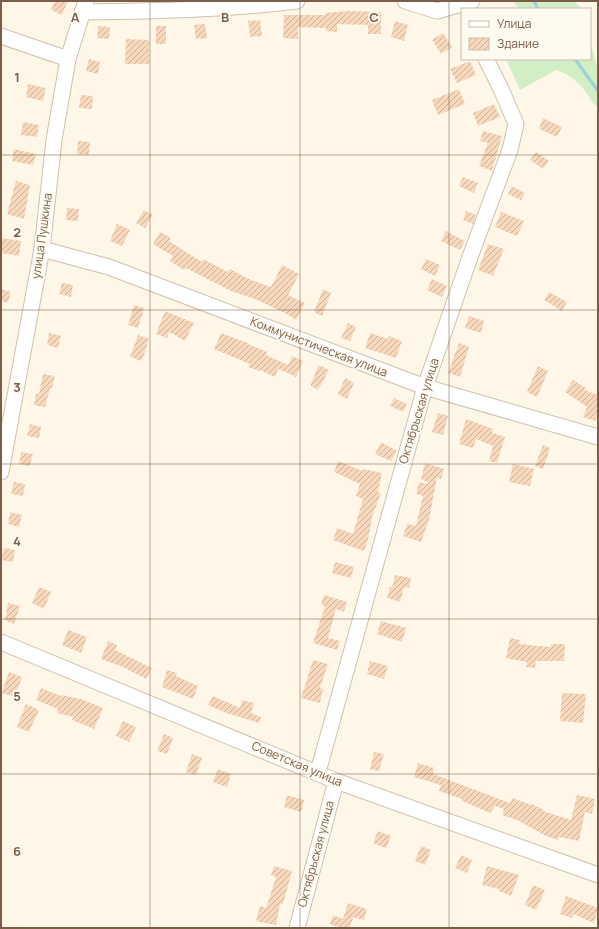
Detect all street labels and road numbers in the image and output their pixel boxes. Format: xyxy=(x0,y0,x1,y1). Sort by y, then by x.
street label: улица Пушкина xyxy=(27,192,56,280)
street label: Коммунистическая улица xyxy=(248,312,390,381)
street label: Октябрьская улица xyxy=(394,356,443,466)
street label: Советская улица xyxy=(249,737,345,790)
street label: Октябрьская улица xyxy=(293,799,338,909)

